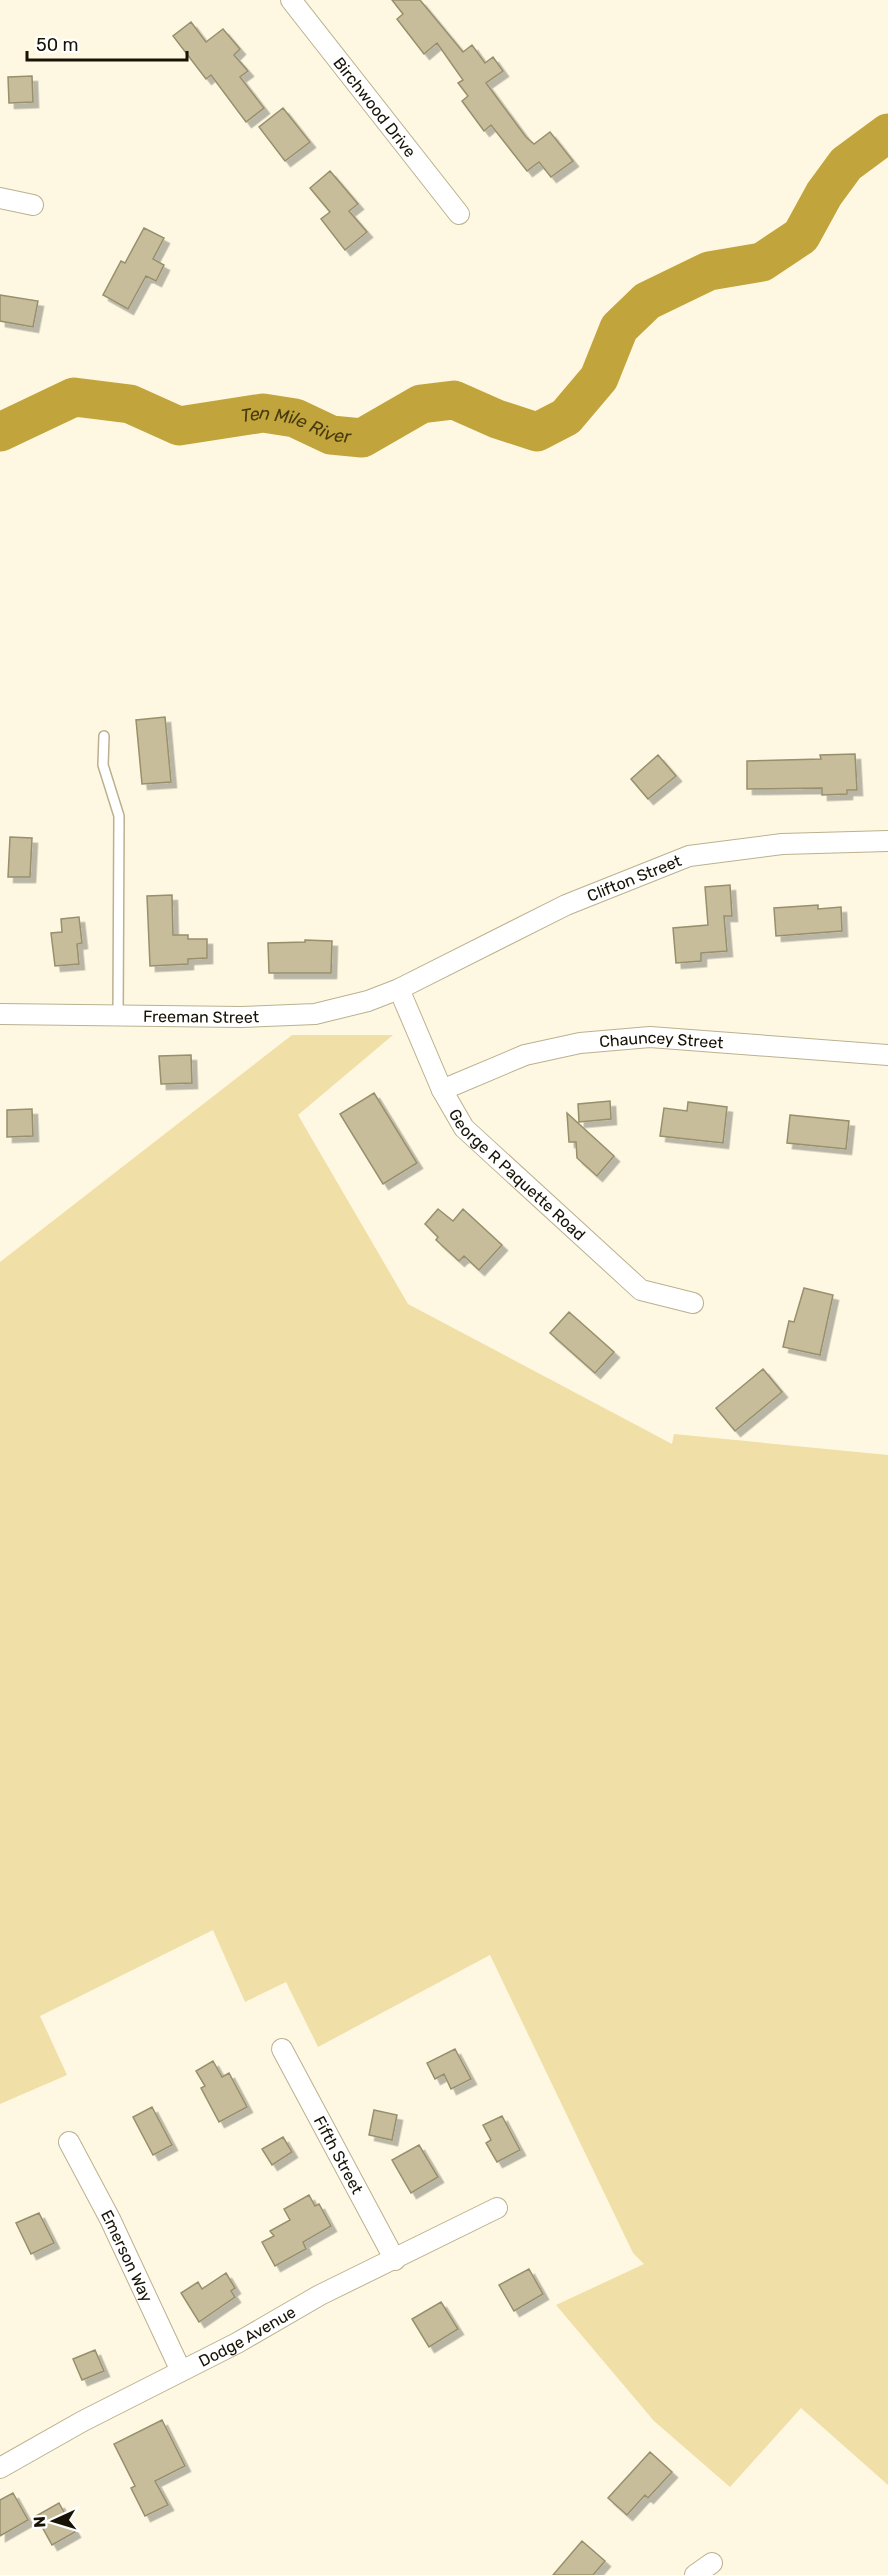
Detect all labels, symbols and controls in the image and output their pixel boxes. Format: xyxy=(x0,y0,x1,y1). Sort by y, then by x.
scale bar xyxy=(27,24,188,62)
text: 50 m xyxy=(36,34,79,56)
street label: Birchwood Drive xyxy=(329,53,420,161)
water label: Ten Mile River xyxy=(239,402,353,448)
street label: Clifton Street xyxy=(584,851,684,906)
street label: Freeman Street xyxy=(143,1007,259,1027)
street label: Chauncey Street xyxy=(598,1028,724,1053)
street label: George R Paquette Road xyxy=(445,1105,589,1244)
street label: Fifth Street xyxy=(310,2113,367,2197)
street label: Emerson Way xyxy=(97,2207,157,2305)
street label: Dodge Avenue xyxy=(196,2302,299,2371)
north arrow xyxy=(24,2491,84,2551)
text: N xyxy=(30,2516,49,2528)

